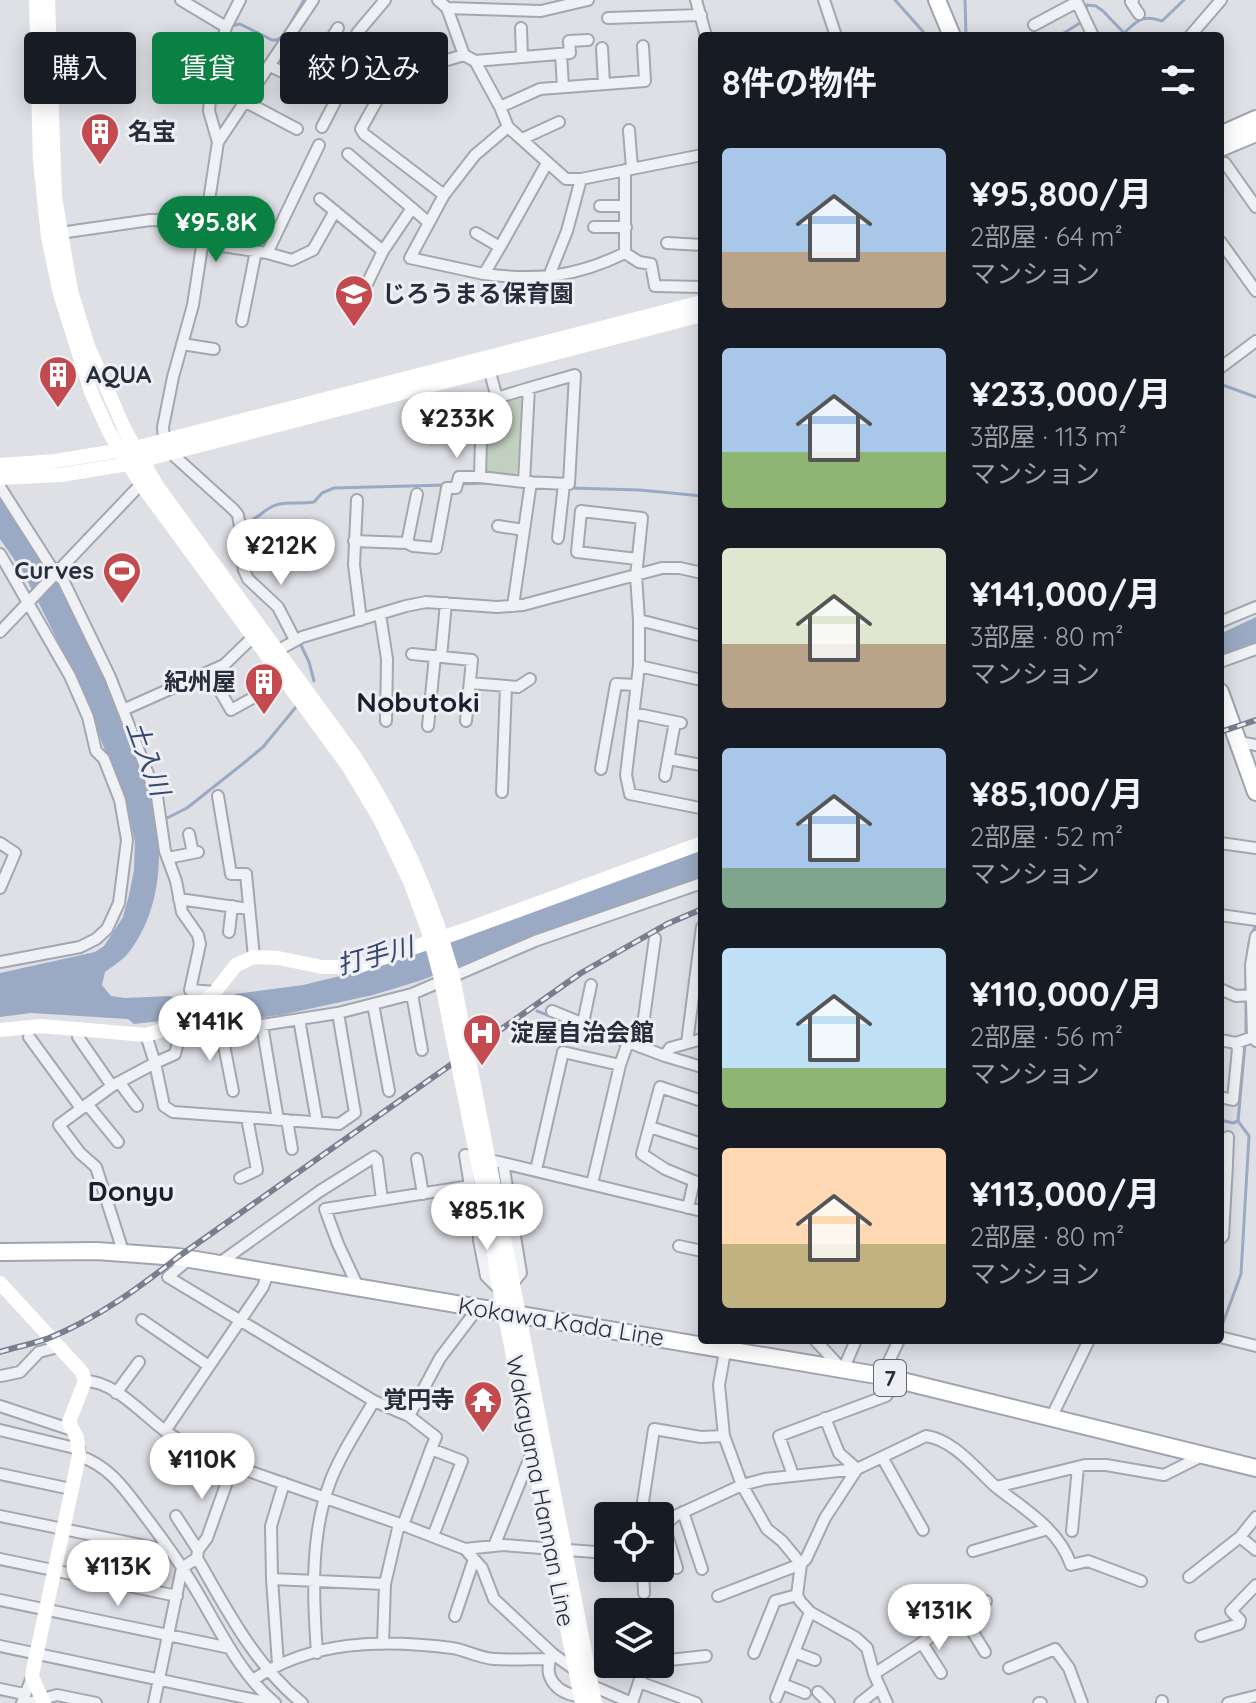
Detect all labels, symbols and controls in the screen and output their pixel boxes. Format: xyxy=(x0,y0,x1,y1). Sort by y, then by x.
chip: 購入 xyxy=(24,32,136,104)
chip: 賃貸 xyxy=(152,32,264,104)
chip: 絞り込み xyxy=(280,32,448,104)
icon: filters xyxy=(1156,58,1200,102)
text: 8件の物件 xyxy=(722,61,877,104)
building icon: 名宝 xyxy=(79,111,121,166)
place label: 名宝 xyxy=(128,116,176,146)
text: ¥95,800/月 xyxy=(970,172,1152,215)
icon: home xyxy=(786,180,882,276)
pin: ¥95.8K xyxy=(151,196,281,264)
text: ¥95.8K xyxy=(175,205,257,238)
text: 2部屋 · 64 m² xyxy=(970,220,1123,253)
text: マンション xyxy=(970,257,1100,290)
school or university icon: じろうまる保育園 xyxy=(333,273,375,328)
place label: じろうまる保育園 xyxy=(382,278,574,308)
building icon: AQUA xyxy=(37,354,79,409)
place label: AQUA xyxy=(86,359,152,389)
text: ¥233,000/月 xyxy=(970,372,1171,415)
icon: home xyxy=(786,380,882,476)
pin: ¥233K xyxy=(401,392,513,460)
text: ¥233K xyxy=(419,401,495,434)
text: 3部屋 · 113 m² xyxy=(970,420,1127,453)
text: マンション xyxy=(970,457,1100,490)
pin: ¥212K xyxy=(225,519,337,587)
text: ¥212K xyxy=(245,528,317,561)
sports icon: Curves xyxy=(101,550,143,605)
place label: Curves xyxy=(14,555,94,585)
text: ¥141,000/月 xyxy=(970,572,1161,615)
icon: home xyxy=(786,580,882,676)
text: 3部屋 · 80 m² xyxy=(970,620,1123,653)
text: マンション xyxy=(970,657,1100,690)
building icon: 紀州屋 xyxy=(243,661,285,716)
place label: 紀州屋 xyxy=(164,666,236,696)
district label: Nobutoki xyxy=(356,684,480,719)
water label: 土入川 xyxy=(120,716,178,803)
text: ¥85,100/月 xyxy=(970,772,1144,815)
icon: home xyxy=(786,780,882,876)
text: 2部屋 · 52 m² xyxy=(970,820,1123,853)
text: マンション xyxy=(970,857,1100,890)
water label: 打手川 xyxy=(333,929,420,982)
text: ¥110,000/月 xyxy=(970,972,1163,1015)
icon: home xyxy=(786,980,882,1076)
pin: ¥141K xyxy=(154,995,266,1063)
text: ¥141K xyxy=(176,1004,244,1037)
hospital icon: 淀屋自治会館 xyxy=(461,1012,503,1067)
place label: 淀屋自治会館 xyxy=(510,1017,654,1047)
text: 2部屋 · 56 m² xyxy=(970,1020,1123,1053)
text: マンション xyxy=(970,1057,1100,1090)
text: ¥113,000/月 xyxy=(970,1172,1160,1215)
district label: Donyu xyxy=(87,1173,175,1208)
icon: home xyxy=(786,1180,882,1276)
pin: ¥85.1K xyxy=(422,1184,552,1252)
text: ¥85.1K xyxy=(449,1193,525,1226)
text: 2部屋 · 80 m² xyxy=(970,1220,1124,1253)
text: マンション xyxy=(970,1257,1100,1290)
street label: Kokawa Kada Line xyxy=(456,1290,666,1352)
street label: Wakayama Hannan Line xyxy=(500,1353,582,1629)
road number: 7 xyxy=(874,1360,906,1396)
temple icon: 覚円寺 xyxy=(462,1379,504,1434)
place label: 覚円寺 xyxy=(383,1384,455,1414)
pin: ¥110K xyxy=(146,1433,258,1501)
text: ¥110K xyxy=(168,1442,236,1475)
map controls xyxy=(594,1502,674,1678)
button: locate xyxy=(594,1502,674,1582)
pin: ¥113K xyxy=(62,1540,174,1608)
text: ¥113K xyxy=(85,1549,151,1582)
pin: ¥131K xyxy=(883,1584,995,1652)
text: ¥131K xyxy=(906,1593,972,1626)
button: layers xyxy=(594,1598,674,1678)

